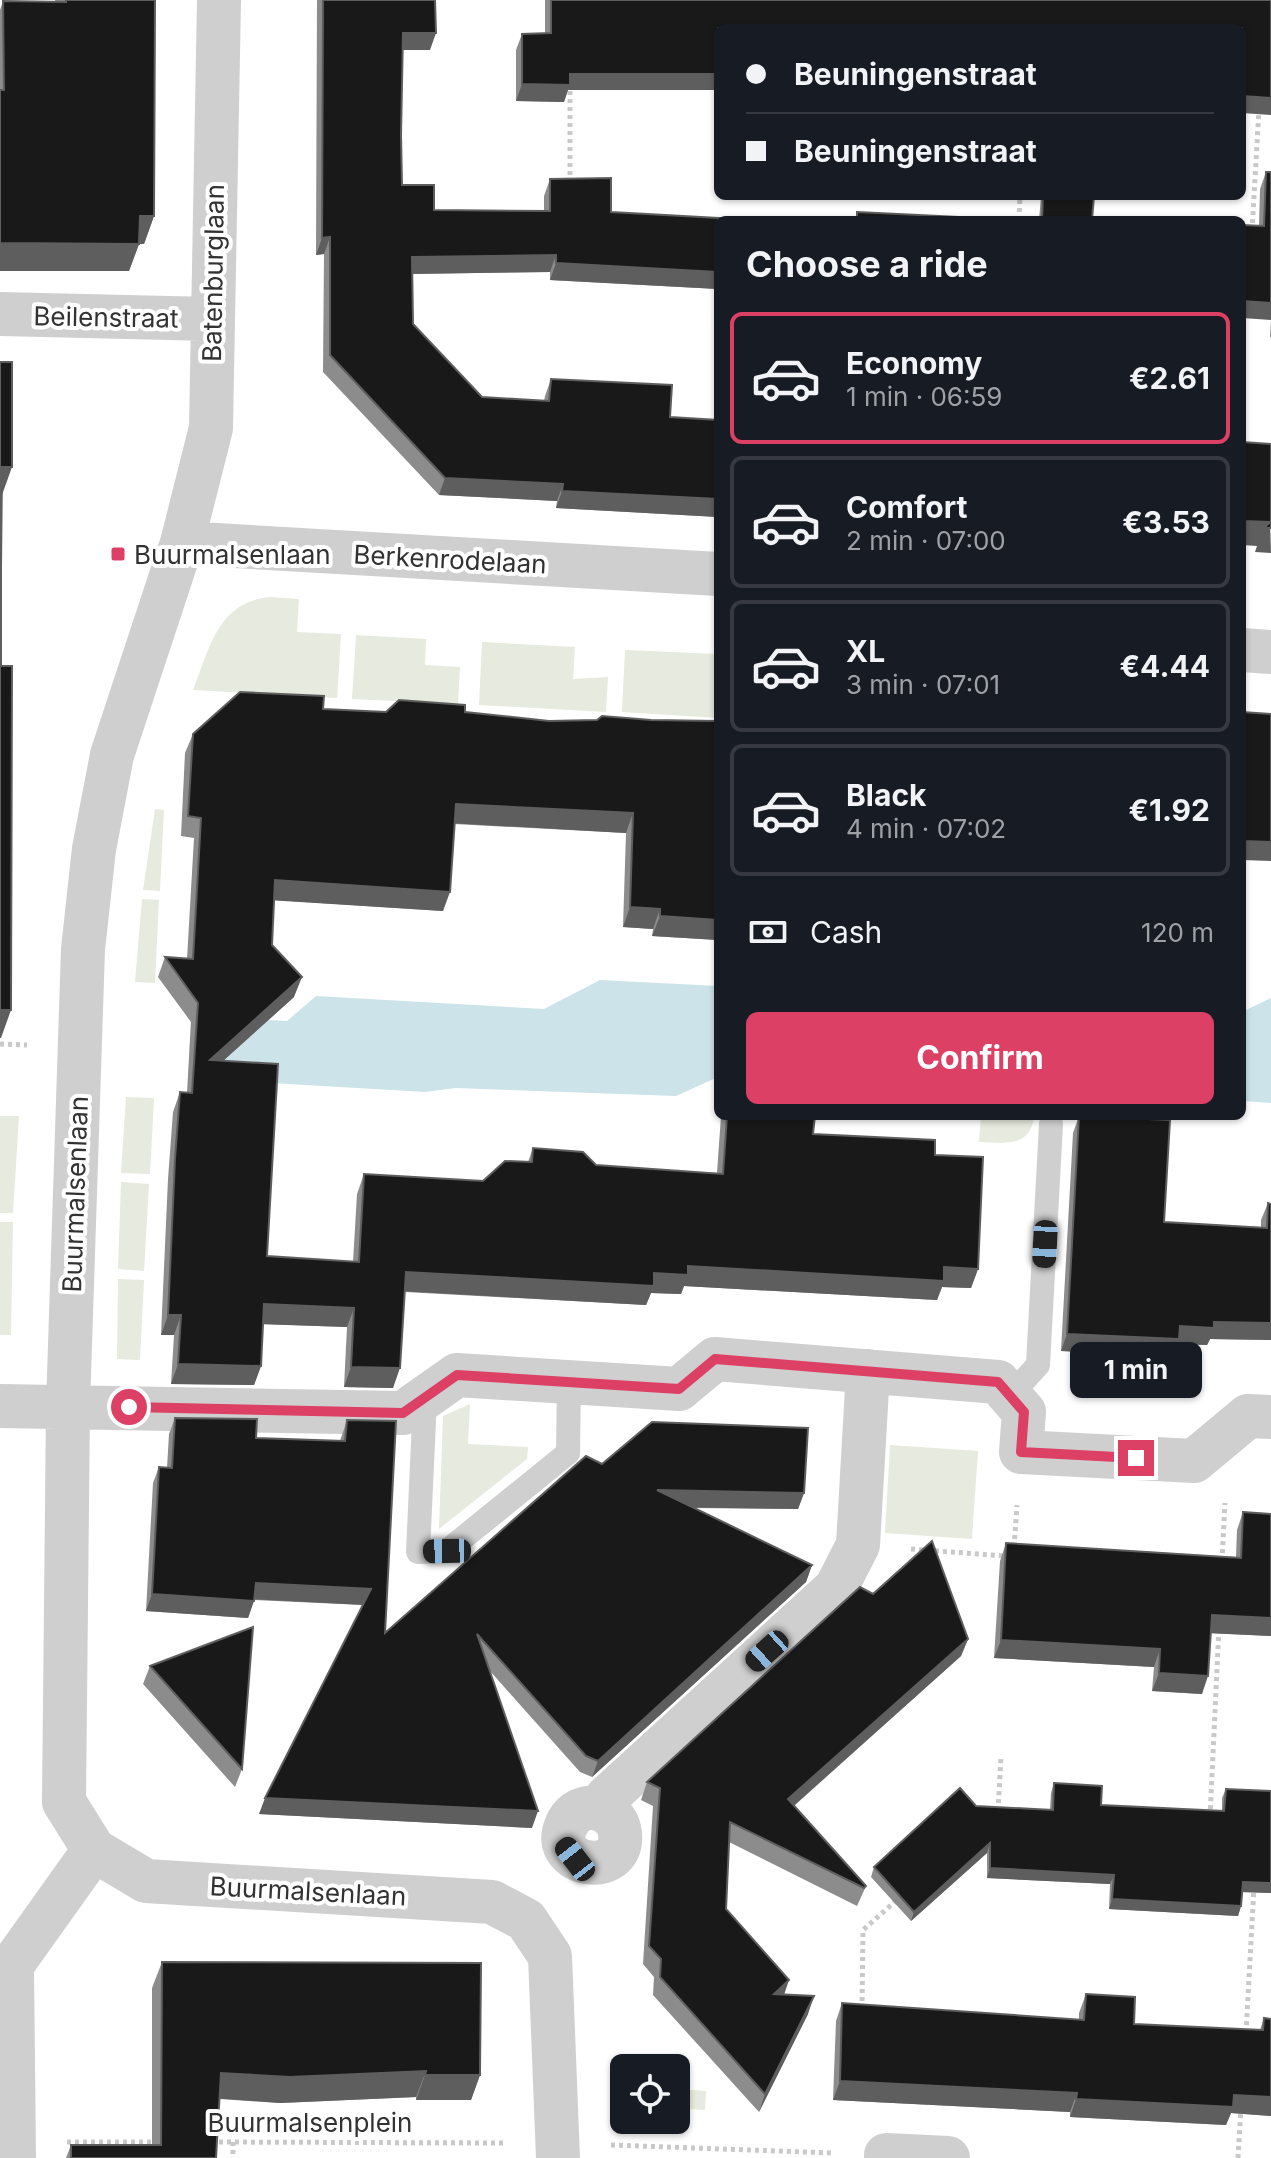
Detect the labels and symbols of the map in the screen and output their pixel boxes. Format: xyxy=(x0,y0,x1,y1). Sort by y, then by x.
street label: Batenburglaan xyxy=(196,184,230,362)
street label: Beilenstraat xyxy=(33,300,179,334)
street label: Berkenrodelaan xyxy=(353,538,547,580)
place label: Buurmalsenlaan xyxy=(134,539,331,570)
marker: Buurmalsenlaan xyxy=(109,545,127,563)
street label: Buurmalsenlaan xyxy=(56,1095,94,1293)
car xyxy=(1032,1219,1058,1269)
callout: 1 min xyxy=(1070,1342,1202,1398)
route start xyxy=(111,1389,147,1425)
route end xyxy=(1118,1440,1154,1476)
car xyxy=(423,1539,471,1563)
car xyxy=(741,1626,793,1676)
car xyxy=(551,1833,599,1885)
street label: Buurmalsenlaan xyxy=(209,1870,407,1912)
street label: Buurmalsenplein xyxy=(208,2107,412,2138)

